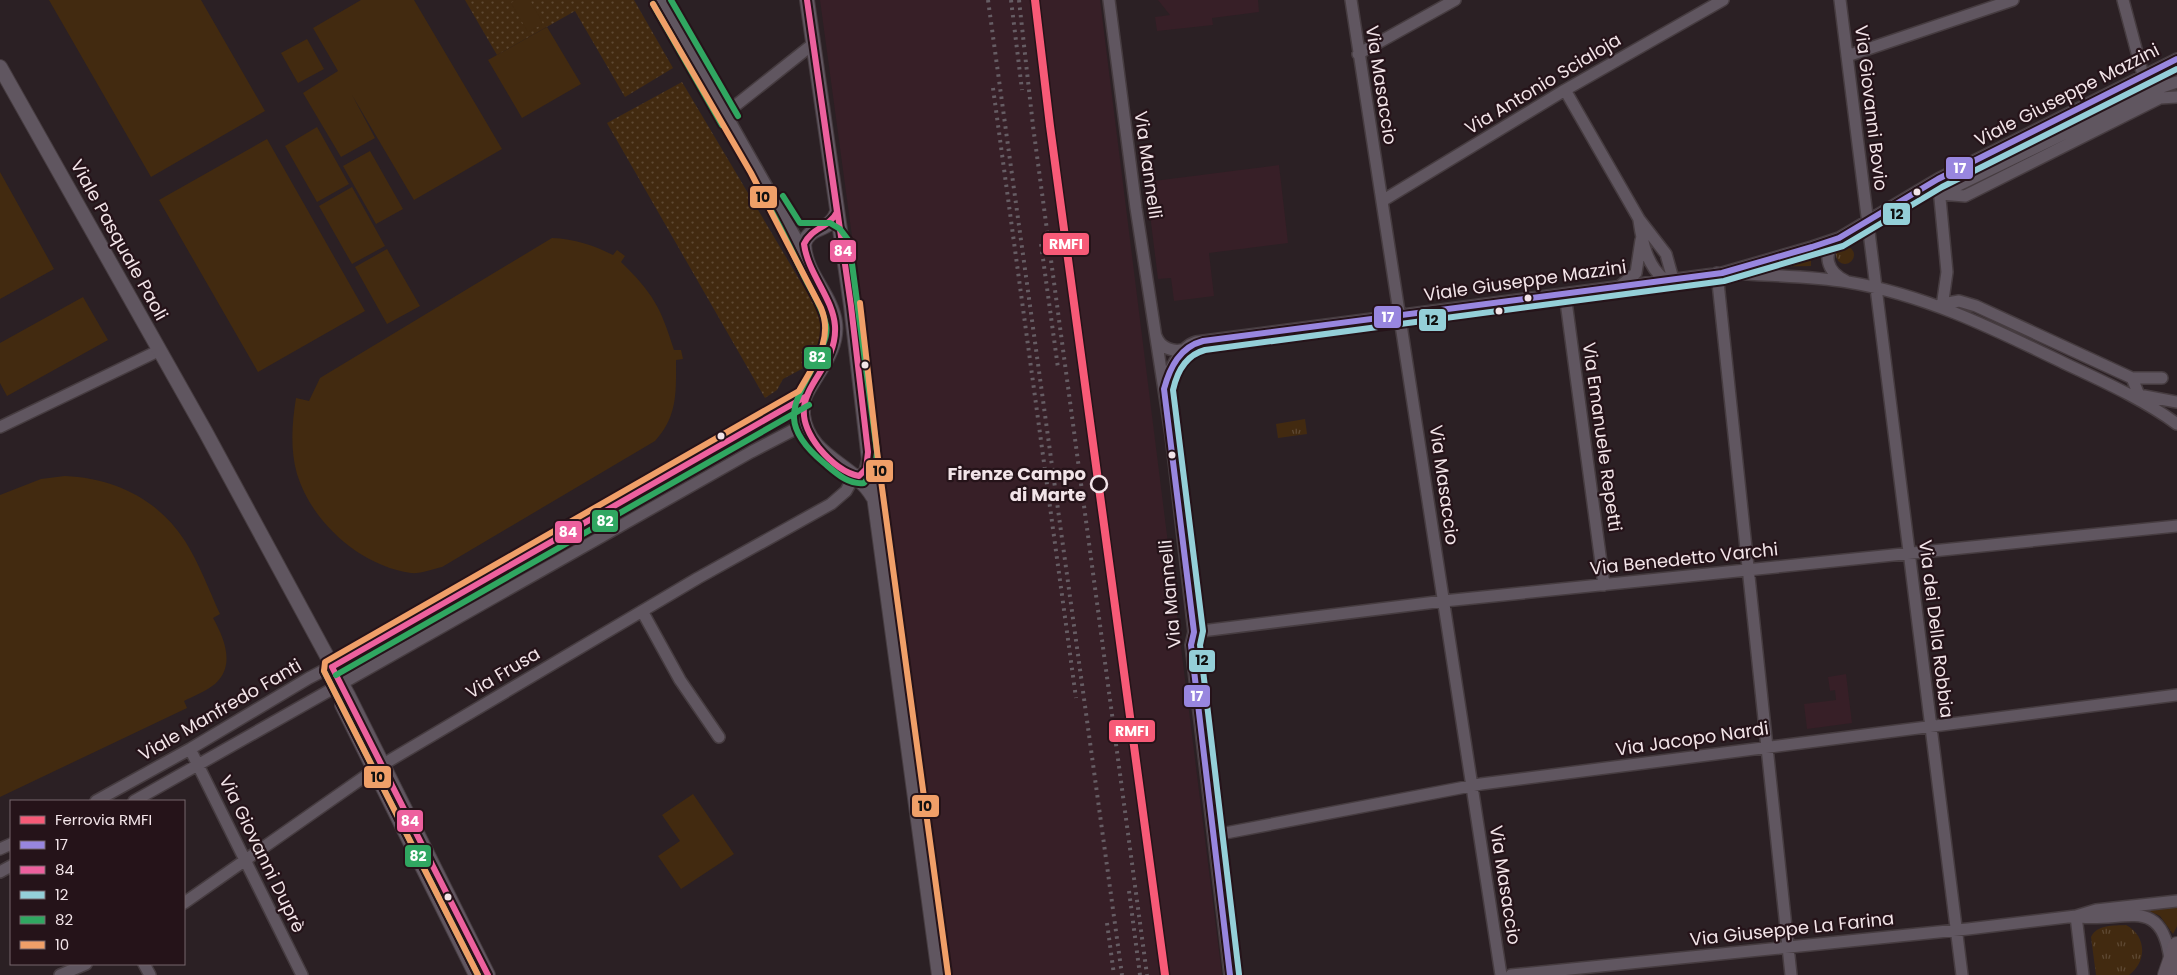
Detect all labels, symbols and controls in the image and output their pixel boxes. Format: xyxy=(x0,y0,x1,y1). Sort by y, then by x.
street label: Via Masaccio xyxy=(1360,23,1403,146)
street label: Via Giovanni Bovio xyxy=(1849,24,1894,192)
street label: Via Antonio Scialoja xyxy=(1460,27,1626,140)
street label: Viale Giuseppe Mazzini xyxy=(1970,37,2164,152)
street label: Via Mannelli xyxy=(1129,109,1168,221)
street label: Viale Pasquale Paoli xyxy=(65,155,174,325)
line badge: 17 xyxy=(1945,156,1974,180)
text: 17 xyxy=(1954,158,1967,178)
line badge: 10 xyxy=(749,185,778,209)
text: 10 xyxy=(756,187,770,207)
unlabelled marker xyxy=(1912,187,1922,197)
line badge: 12 xyxy=(1882,202,1911,226)
text: 12 xyxy=(1890,204,1904,224)
line badge: RMFI xyxy=(1042,232,1090,256)
text: RMFI xyxy=(1049,234,1083,254)
line badge: 84 xyxy=(829,239,857,263)
text: 84 xyxy=(834,241,852,261)
street label: Viale Giuseppe Mazzini xyxy=(1422,254,1628,307)
unlabelled marker xyxy=(1523,293,1533,303)
line badge: 17 xyxy=(1373,305,1402,329)
unlabelled marker xyxy=(1494,306,1504,316)
text: 17 xyxy=(1382,307,1395,327)
line badge: 12 xyxy=(1418,308,1447,332)
text: 12 xyxy=(1425,310,1439,330)
street label: Via Emanuele Repetti xyxy=(1577,341,1628,533)
line badge: 82 xyxy=(803,346,832,370)
text: 82 xyxy=(808,347,826,367)
unlabelled marker xyxy=(860,360,870,370)
street label: Via Masaccio xyxy=(1424,423,1465,546)
unlabelled marker xyxy=(716,431,726,441)
unlabelled marker xyxy=(1167,450,1177,460)
line badge: 10 xyxy=(865,459,894,483)
text: 10 xyxy=(873,461,887,481)
place label: Firenze Campo di Marte xyxy=(947,461,1086,507)
marker: Firenze Campo di Marte xyxy=(1090,475,1108,493)
line badge: 82 xyxy=(591,509,619,533)
text: 82 xyxy=(596,511,614,531)
line badge: 84 xyxy=(554,520,583,544)
text: 84 xyxy=(559,522,577,542)
street label: Via Benedetto Varchi xyxy=(1589,536,1779,581)
street label: Via dei Della Robbia xyxy=(1913,538,1960,719)
street label: Via Mannelli xyxy=(1152,539,1187,649)
street label: Via Frusa xyxy=(461,641,545,705)
line badge: 12 xyxy=(1188,649,1216,673)
text: 12 xyxy=(1195,650,1209,670)
street label: Viale Manfredo Fanti xyxy=(134,653,306,766)
line badge: 17 xyxy=(1183,684,1211,708)
text: 17 xyxy=(1191,686,1204,706)
street label: Via Jacopo Nardi xyxy=(1614,715,1770,762)
line badge: RMFI xyxy=(1108,719,1156,743)
text: RMFI xyxy=(1115,721,1149,741)
line badge: 10 xyxy=(363,765,392,789)
text: 10 xyxy=(371,767,385,787)
street label: Via Giovanni Duprè xyxy=(213,771,311,937)
line badge: 10 xyxy=(911,794,940,818)
text: 10 xyxy=(918,796,932,816)
legend xyxy=(10,800,185,965)
text: Ferrovia RMFI xyxy=(55,809,152,830)
line badge: 84 xyxy=(396,809,424,833)
text: 84 xyxy=(401,811,419,831)
street label: Via Masaccio xyxy=(1484,823,1527,946)
text: 17 xyxy=(55,834,68,855)
line badge: 82 xyxy=(404,844,432,868)
text: 82 xyxy=(409,846,427,866)
text: 84 xyxy=(55,859,74,880)
text: 12 xyxy=(55,884,68,905)
unlabelled marker xyxy=(443,892,453,902)
street label: Via Giuseppe La Farina xyxy=(1689,905,1895,952)
text: 82 xyxy=(55,909,73,930)
text: 10 xyxy=(55,934,69,955)

